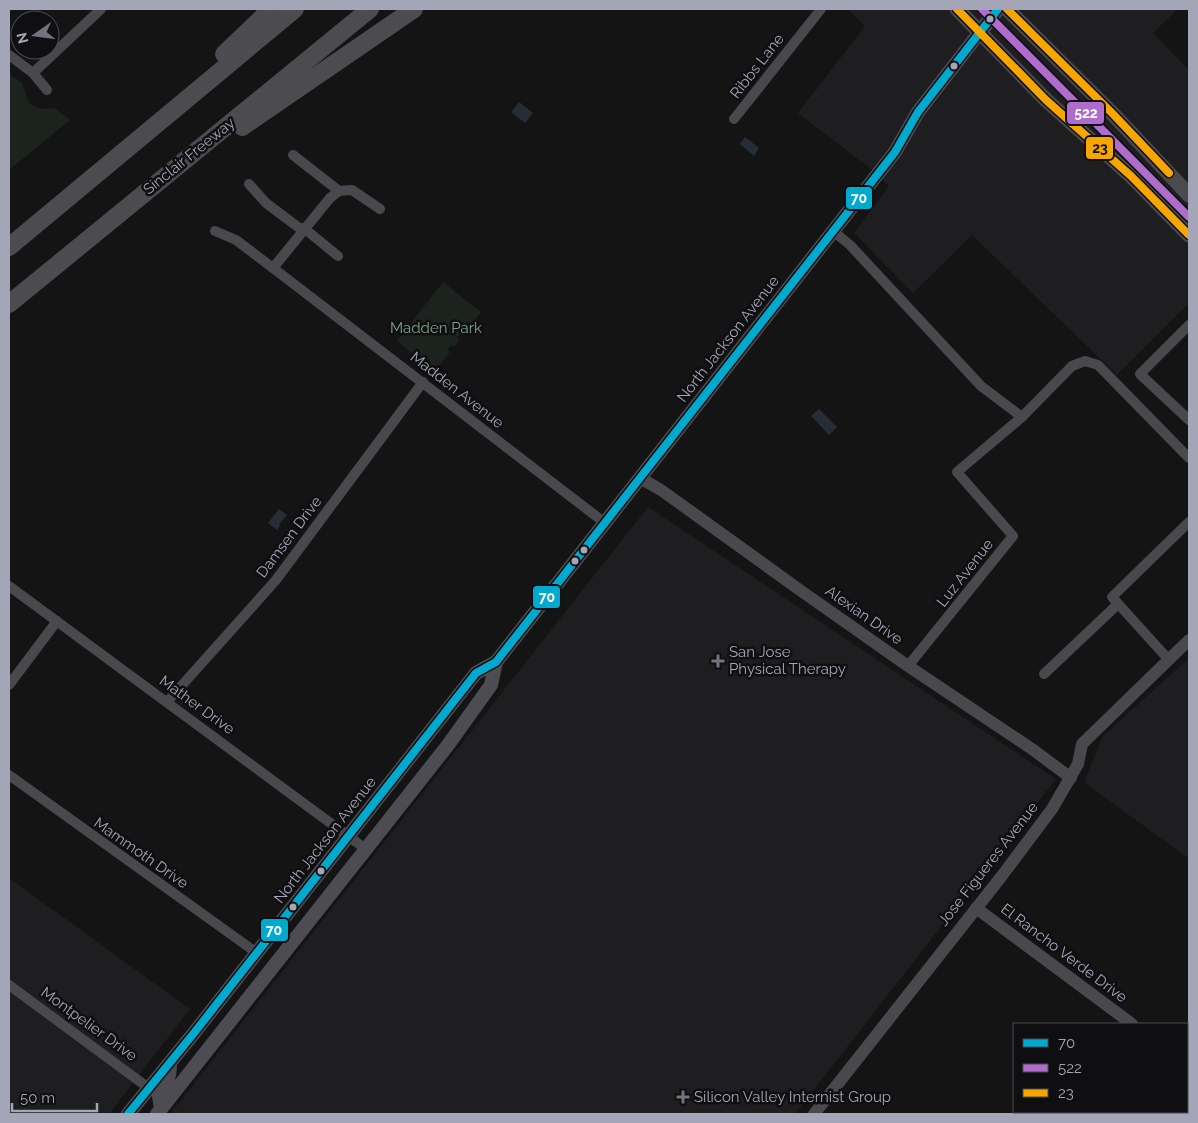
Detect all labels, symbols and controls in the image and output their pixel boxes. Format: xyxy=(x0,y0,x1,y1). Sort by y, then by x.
north arrow xyxy=(10,10,60,60)
unlabelled marker xyxy=(985,14,995,24)
street label: Ribbs Lane xyxy=(726,30,788,102)
text: N xyxy=(13,31,31,45)
unlabelled marker xyxy=(949,61,959,71)
line badge: 522 xyxy=(1066,101,1105,125)
text: 522 xyxy=(1074,105,1098,121)
street label: Sinclair Freeway xyxy=(140,114,238,198)
line badge: 23 xyxy=(1085,136,1114,160)
text: 23 xyxy=(1092,140,1108,156)
line badge: 70 xyxy=(845,186,873,210)
text: 70 xyxy=(851,190,867,206)
street label: North Jackson Avenue xyxy=(673,272,783,406)
park label: Madden Park xyxy=(390,319,482,337)
street label: Madden Avenue xyxy=(407,348,507,432)
street label: Damsen Drive xyxy=(253,493,326,581)
street label: Luz Avenue xyxy=(933,535,997,610)
unlabelled marker xyxy=(579,545,589,555)
unlabelled marker xyxy=(570,556,580,566)
street label: Alexian Drive xyxy=(822,582,906,648)
line badge: 70 xyxy=(532,585,561,609)
text: 70 xyxy=(539,589,555,605)
place label: San Jose Physical Therapy xyxy=(729,643,846,678)
marker: San Jose Physical Therapy xyxy=(711,654,725,668)
street label: Mather Drive xyxy=(156,672,238,738)
street label: North Jackson Avenue xyxy=(270,773,380,907)
street label: Jose Figueres Avenue xyxy=(934,798,1042,929)
street label: Mammoth Drive xyxy=(90,814,192,892)
unlabelled marker xyxy=(316,866,326,876)
street label: El Rancho Verde Drive xyxy=(997,900,1131,1006)
unlabelled marker xyxy=(288,902,298,912)
line badge: 70 xyxy=(260,918,289,942)
text: 70 xyxy=(266,922,282,938)
street label: Montpelier Drive xyxy=(37,983,141,1065)
legend xyxy=(1013,1023,1188,1113)
text: 70 xyxy=(1058,1034,1075,1052)
text: 522 xyxy=(1058,1059,1082,1077)
scale bar xyxy=(12,1080,98,1112)
text: 23 xyxy=(1058,1084,1074,1102)
place label: Silicon Valley Internist Group xyxy=(694,1088,891,1106)
text: 50 m xyxy=(20,1089,55,1107)
marker: Silicon Valley Internist Group xyxy=(676,1090,690,1104)

